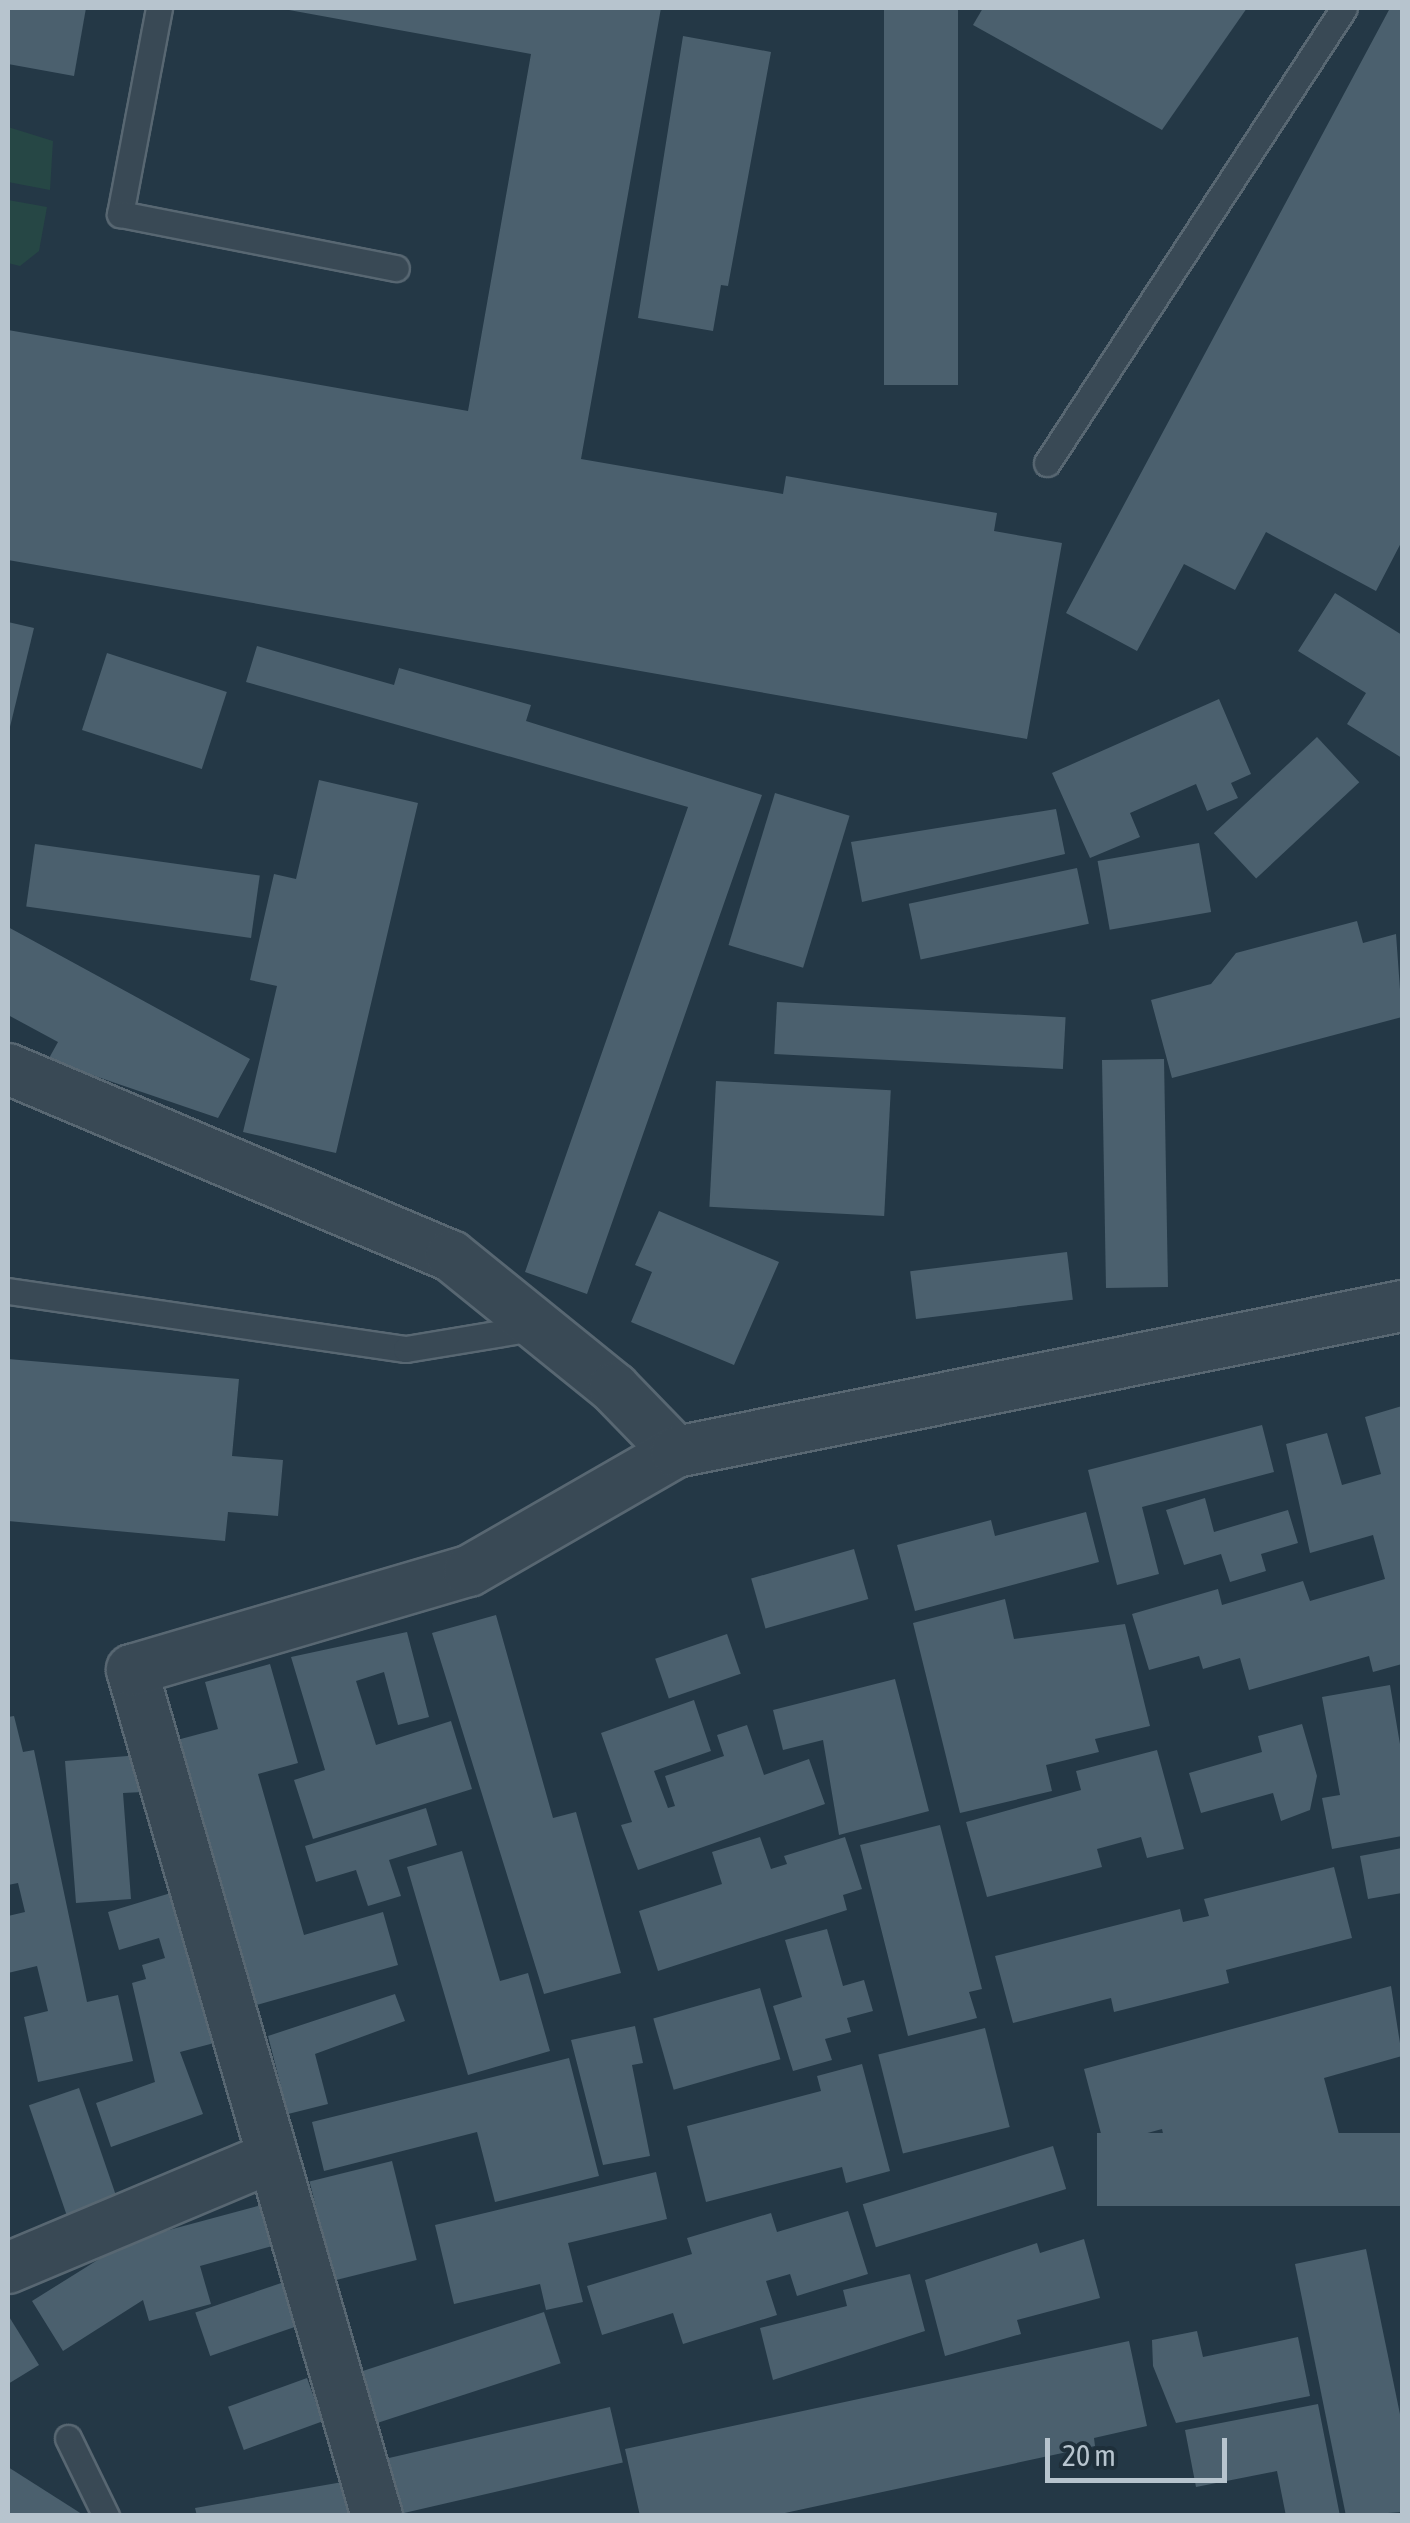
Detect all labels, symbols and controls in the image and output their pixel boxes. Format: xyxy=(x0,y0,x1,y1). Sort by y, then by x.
scale bar xyxy=(1050,2418,1232,2480)
text: 20 m xyxy=(1062,2438,1116,2472)

